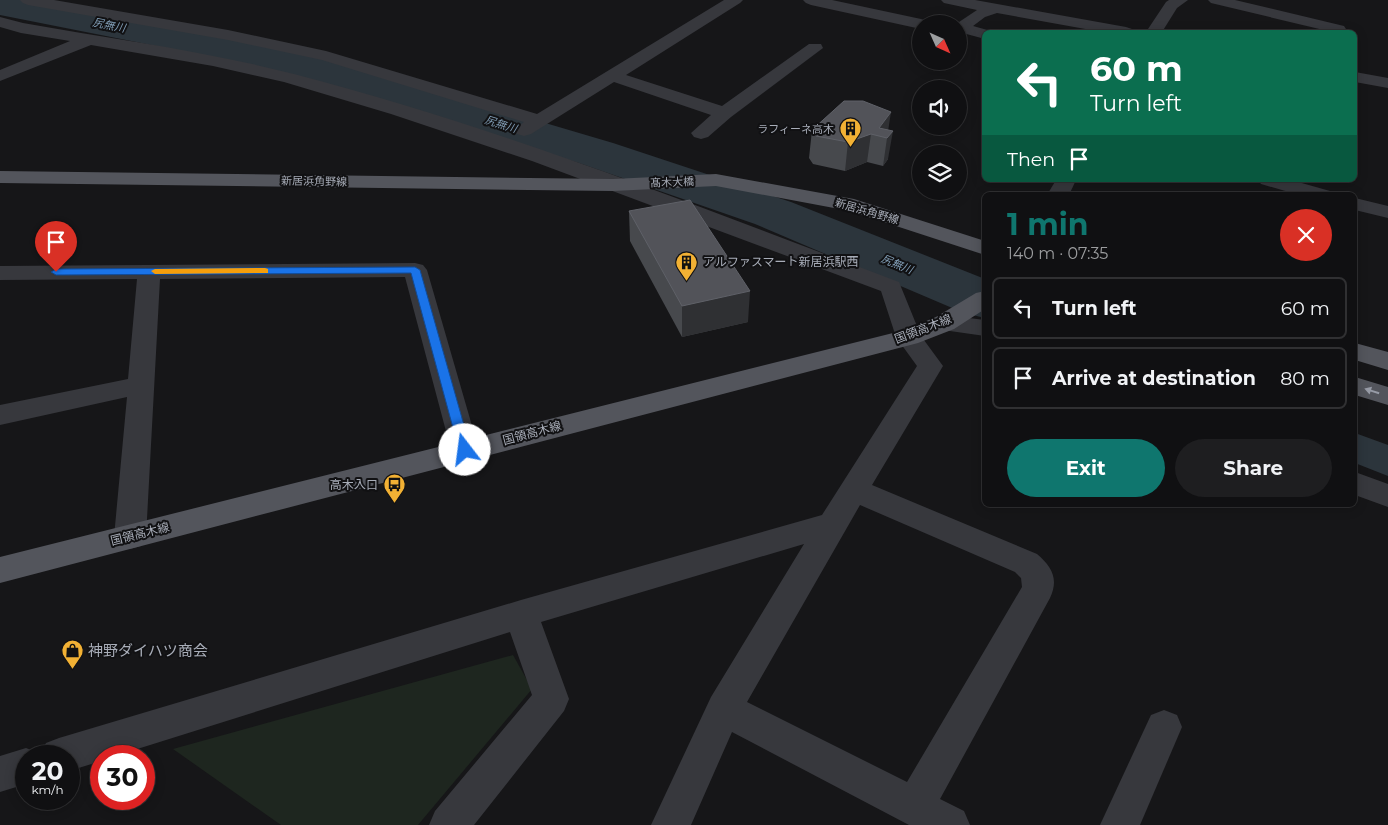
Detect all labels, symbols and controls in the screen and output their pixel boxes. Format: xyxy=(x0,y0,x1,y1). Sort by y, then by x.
water label: 尻無川 xyxy=(91,15,128,35)
north arrow xyxy=(912,15,968,70)
map controls xyxy=(912,15,967,200)
text: 60 m xyxy=(1090,47,1183,90)
icon: left xyxy=(1007,50,1072,115)
button: sound xyxy=(912,80,967,135)
text: Turn left xyxy=(1090,90,1182,117)
water label: 尻無川 xyxy=(483,112,520,136)
building icon: ラフィーネ高木 xyxy=(838,117,862,148)
place label: ラフィーネ高木 xyxy=(757,122,834,136)
button: layers xyxy=(912,145,967,200)
icon: arrive xyxy=(1065,145,1093,173)
text: Then xyxy=(1007,148,1055,171)
street label: 新居浜角野線 xyxy=(281,173,347,189)
street label: 髙木大橋 xyxy=(650,174,694,190)
street label: 新居浜角野線 xyxy=(833,195,901,227)
text: 1 min xyxy=(1007,206,1088,243)
button: close xyxy=(1280,209,1332,261)
pin xyxy=(35,221,77,272)
icon: arrive xyxy=(42,228,70,256)
text: 140 m · 07:35 xyxy=(1007,244,1108,263)
building icon: アルファスマート新居浜駅西 xyxy=(675,250,699,281)
water label: 尻無川 xyxy=(879,251,916,277)
place label: アルファスマート新居浜駅西 xyxy=(703,254,859,269)
icon: left xyxy=(1009,294,1037,322)
text: Turn left xyxy=(1052,297,1137,320)
text: 60 m xyxy=(1281,297,1330,320)
street label: 国領高木線 xyxy=(892,311,954,346)
icon: arrive xyxy=(1009,364,1037,392)
text: Arrive at destination xyxy=(1052,367,1256,390)
text: 80 m xyxy=(1280,367,1330,390)
one-way arrow xyxy=(1364,387,1379,394)
street label: 国領高木線 xyxy=(501,418,563,448)
position arrow xyxy=(438,423,490,475)
button: Exit xyxy=(1007,439,1165,497)
button: Share xyxy=(1175,439,1332,497)
bus stop icon: 高木入口 xyxy=(382,473,406,504)
place label: 高木入口 xyxy=(330,477,378,492)
street label: 国領高木線 xyxy=(109,519,171,548)
shop icon: 神野ダイハツ商会 xyxy=(60,639,84,670)
place label: 神野ダイハツ商会 xyxy=(88,641,208,660)
speed limit sign: 30 xyxy=(90,745,155,810)
text: 20 xyxy=(32,756,63,786)
text: km/h xyxy=(31,782,64,797)

